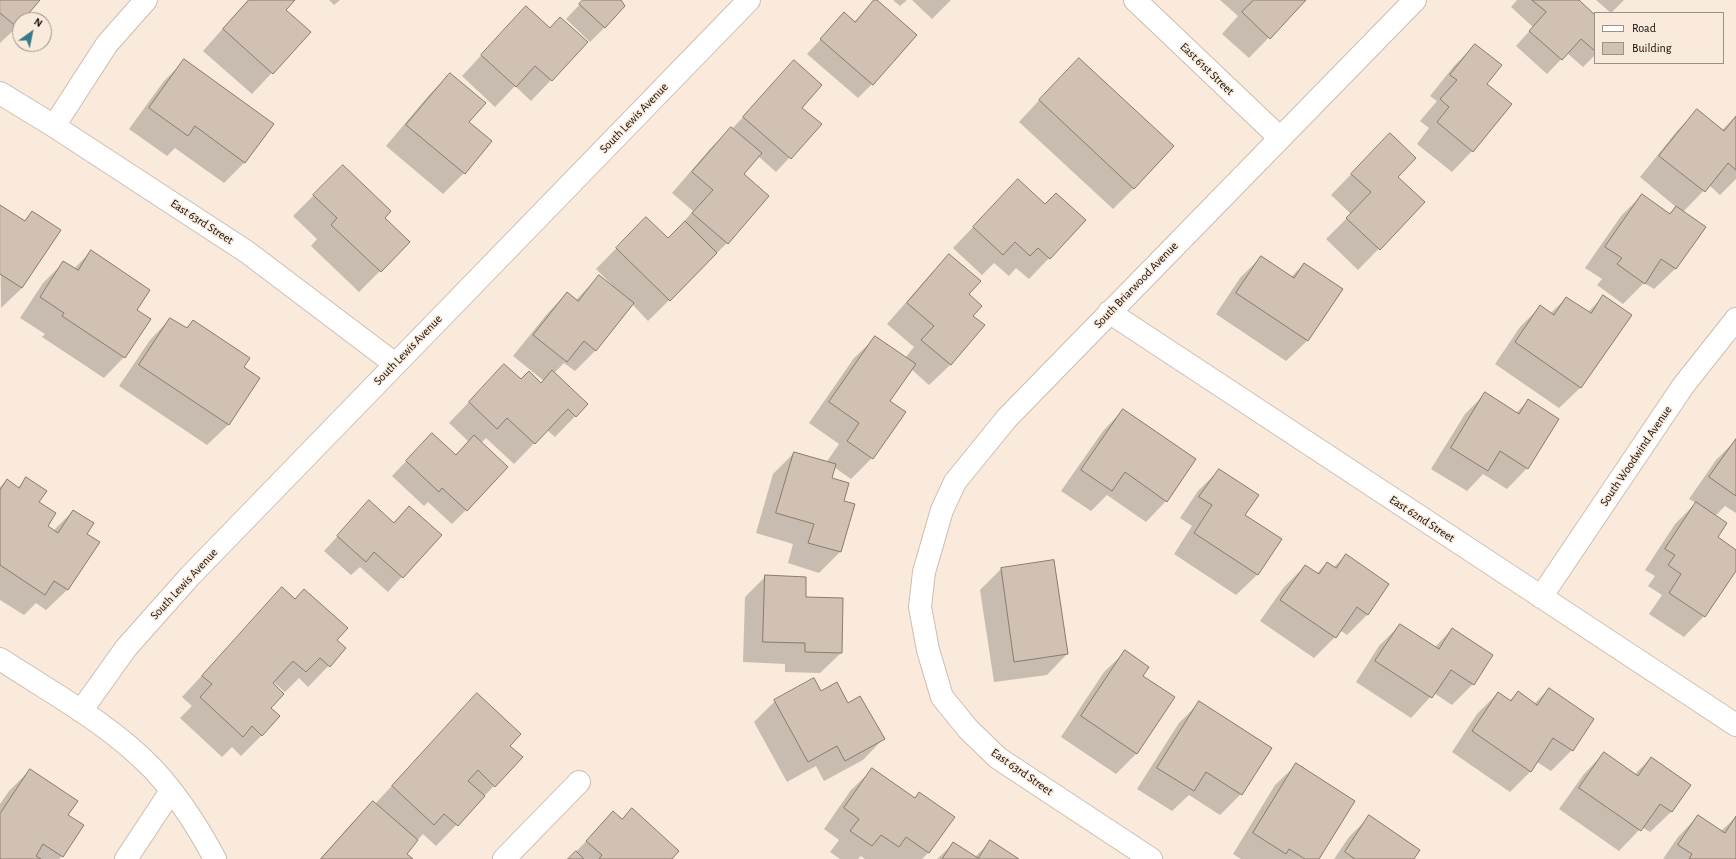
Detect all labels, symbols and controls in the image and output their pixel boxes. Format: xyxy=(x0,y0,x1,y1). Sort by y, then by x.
north arrow xyxy=(12,12,52,52)
legend xyxy=(1594,12,1724,64)
text: N xyxy=(32,16,44,29)
text: Road xyxy=(1632,22,1656,34)
street label: East 61st Street xyxy=(1177,40,1237,98)
text: Building xyxy=(1632,42,1672,54)
street label: South Lewis Avenue xyxy=(597,80,671,156)
street label: East 63rd Street xyxy=(168,196,236,248)
street label: South Briarwood Avenue xyxy=(1091,239,1181,331)
street label: South Lewis Avenue xyxy=(371,312,445,388)
street label: South Woodwind Avenue xyxy=(1597,403,1675,509)
street label: East 62nd Street xyxy=(1387,493,1457,545)
street label: South Lewis Avenue xyxy=(147,545,221,623)
street label: East 63rd Street xyxy=(988,745,1056,799)

